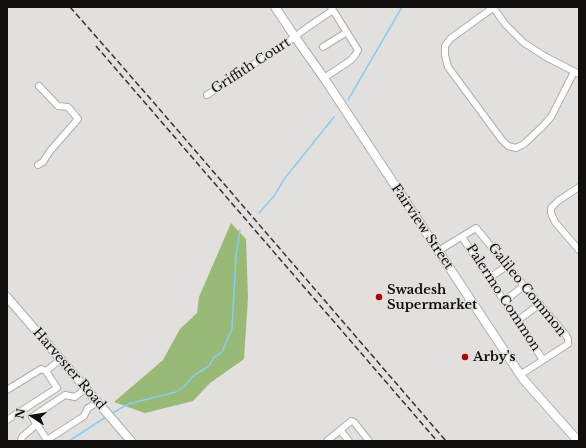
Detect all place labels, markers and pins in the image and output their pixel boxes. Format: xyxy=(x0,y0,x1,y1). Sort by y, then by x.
place label: Swadesh Supermarket xyxy=(387,282,477,313)
marker: Swadesh Supermarket xyxy=(374,292,384,302)
place label: Arby's xyxy=(473,349,516,365)
marker: Arby's xyxy=(460,352,470,362)

